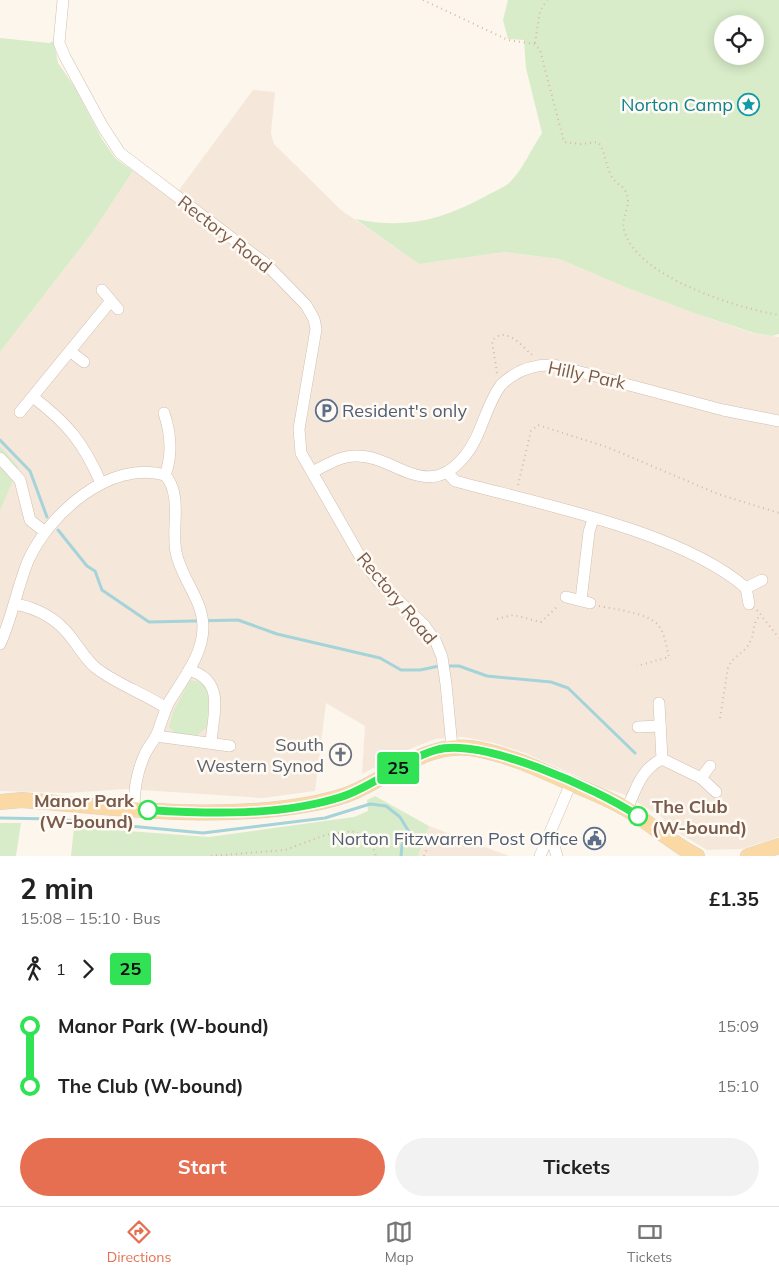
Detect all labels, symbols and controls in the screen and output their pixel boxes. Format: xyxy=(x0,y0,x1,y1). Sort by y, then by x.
map controls xyxy=(714,15,764,65)
button: locate xyxy=(714,15,764,65)
place icon: Norton Camp xyxy=(737,92,761,116)
place label: Norton Camp xyxy=(621,93,733,116)
street label: Rectory Road xyxy=(173,190,277,278)
street label: Hilly Park xyxy=(546,356,629,395)
parking icon: Resident's only xyxy=(314,398,338,422)
place label: Resident's only xyxy=(342,399,467,422)
street label: Rectory Road xyxy=(352,547,442,649)
place label: South Western Synod xyxy=(196,733,324,777)
church icon: South Western Synod xyxy=(328,742,352,766)
line badge: 25 xyxy=(376,752,420,784)
text: 25 xyxy=(387,756,409,779)
place label: Manor Park (W-bound) xyxy=(34,789,135,833)
place label: The Club (W-bound) xyxy=(652,795,747,839)
marker: Manor Park (W-bound) xyxy=(138,800,158,820)
marker: The Club (W-bound) xyxy=(628,806,648,826)
public building icon: Norton Fitzwarren Post Office xyxy=(582,826,606,850)
place label: Norton Fitzwarren Post Office xyxy=(331,827,578,850)
text: 2 min xyxy=(20,871,94,906)
text: £1.35 xyxy=(709,887,759,911)
text: 15:08 – 15:10 · Bus xyxy=(20,908,161,928)
icon: walk xyxy=(20,955,48,983)
icon: forward xyxy=(74,955,102,983)
text: 25 xyxy=(120,957,141,980)
text: 1 xyxy=(56,959,66,979)
text: Manor Park (W-bound) xyxy=(58,1014,269,1038)
text: 15:09 xyxy=(717,1016,759,1036)
text: The Club (W-bound) xyxy=(58,1074,243,1098)
text: 15:10 xyxy=(717,1076,759,1096)
button: Start xyxy=(20,1138,385,1196)
button: Tickets xyxy=(395,1138,759,1196)
tab: Directions xyxy=(107,1218,171,1266)
tab: Map xyxy=(385,1218,414,1266)
tab: Tickets xyxy=(627,1218,672,1266)

